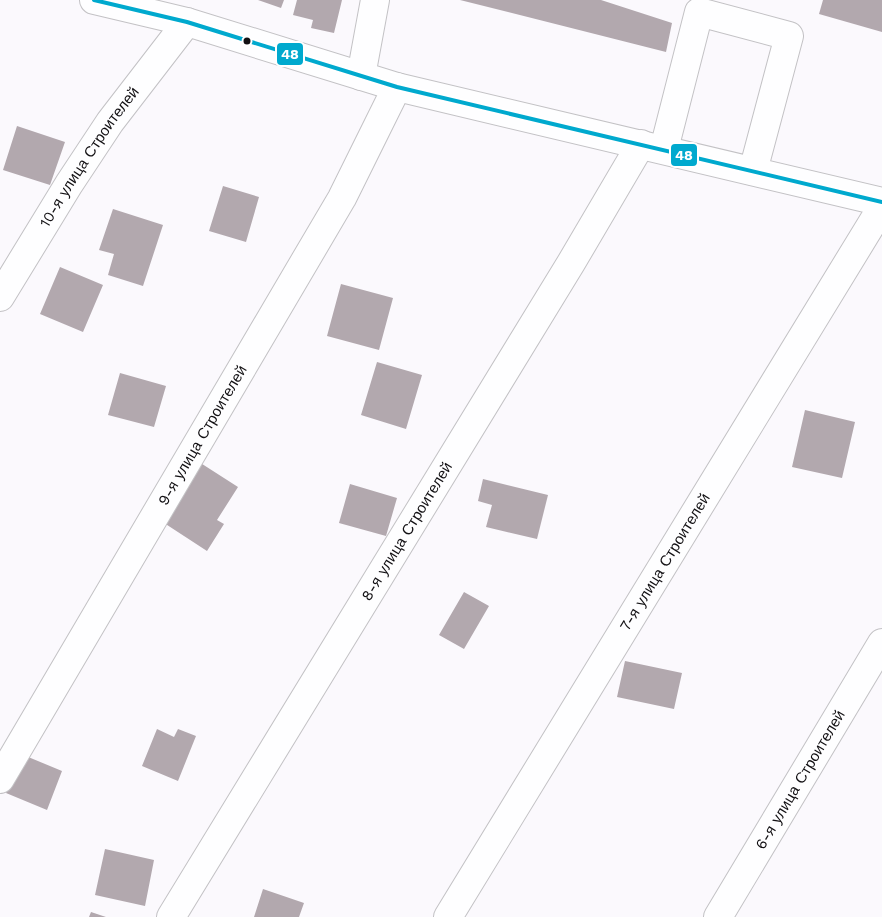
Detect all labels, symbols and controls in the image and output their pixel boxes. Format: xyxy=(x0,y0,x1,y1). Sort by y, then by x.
unlabelled marker xyxy=(242,36,252,46)
line badge: 48 xyxy=(276,42,304,66)
text: 48 xyxy=(281,46,299,62)
street label: 10-я улица Строителей xyxy=(36,83,143,231)
line badge: 48 xyxy=(670,143,698,167)
text: 48 xyxy=(675,147,693,163)
street label: 9-я улица Строителей xyxy=(154,362,251,508)
street label: 8-я улица Строителей xyxy=(358,459,456,604)
street label: 7-я улица Строителей xyxy=(616,490,714,634)
street label: 6-я улица Строителей xyxy=(752,707,849,853)

